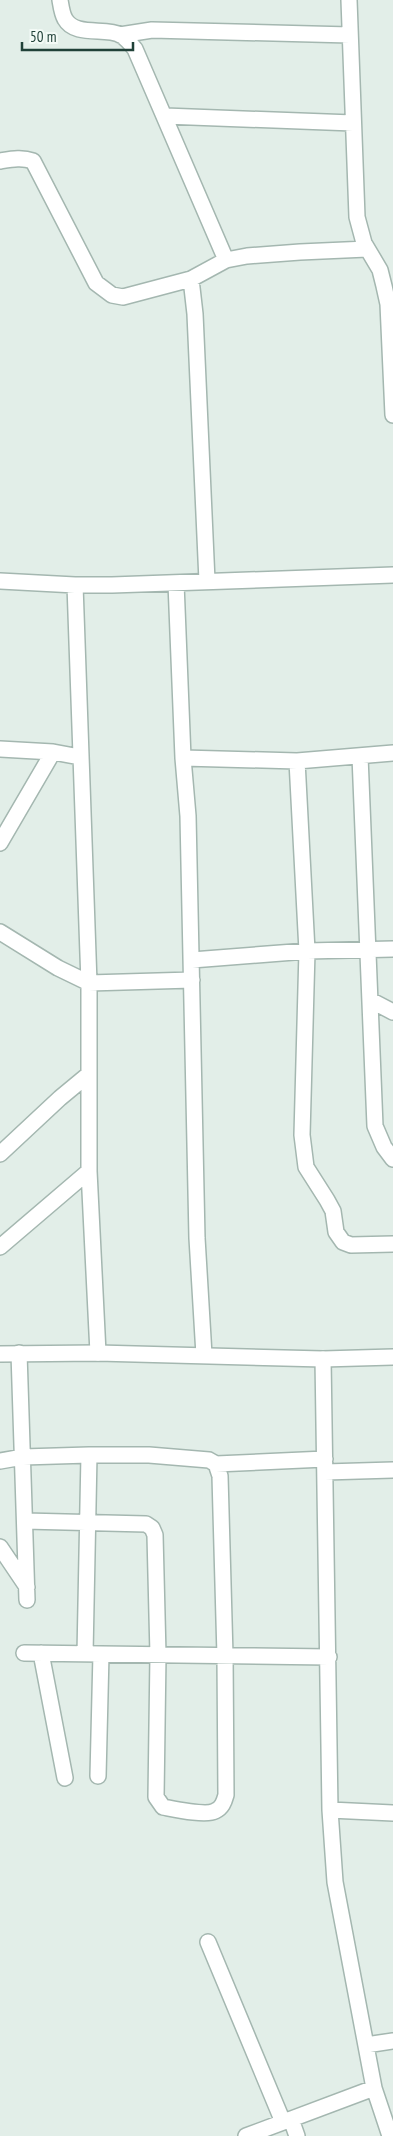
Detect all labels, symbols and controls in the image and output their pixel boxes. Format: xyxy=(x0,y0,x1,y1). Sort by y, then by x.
scale bar xyxy=(22,20,134,52)
text: 50 m xyxy=(30,27,56,46)

